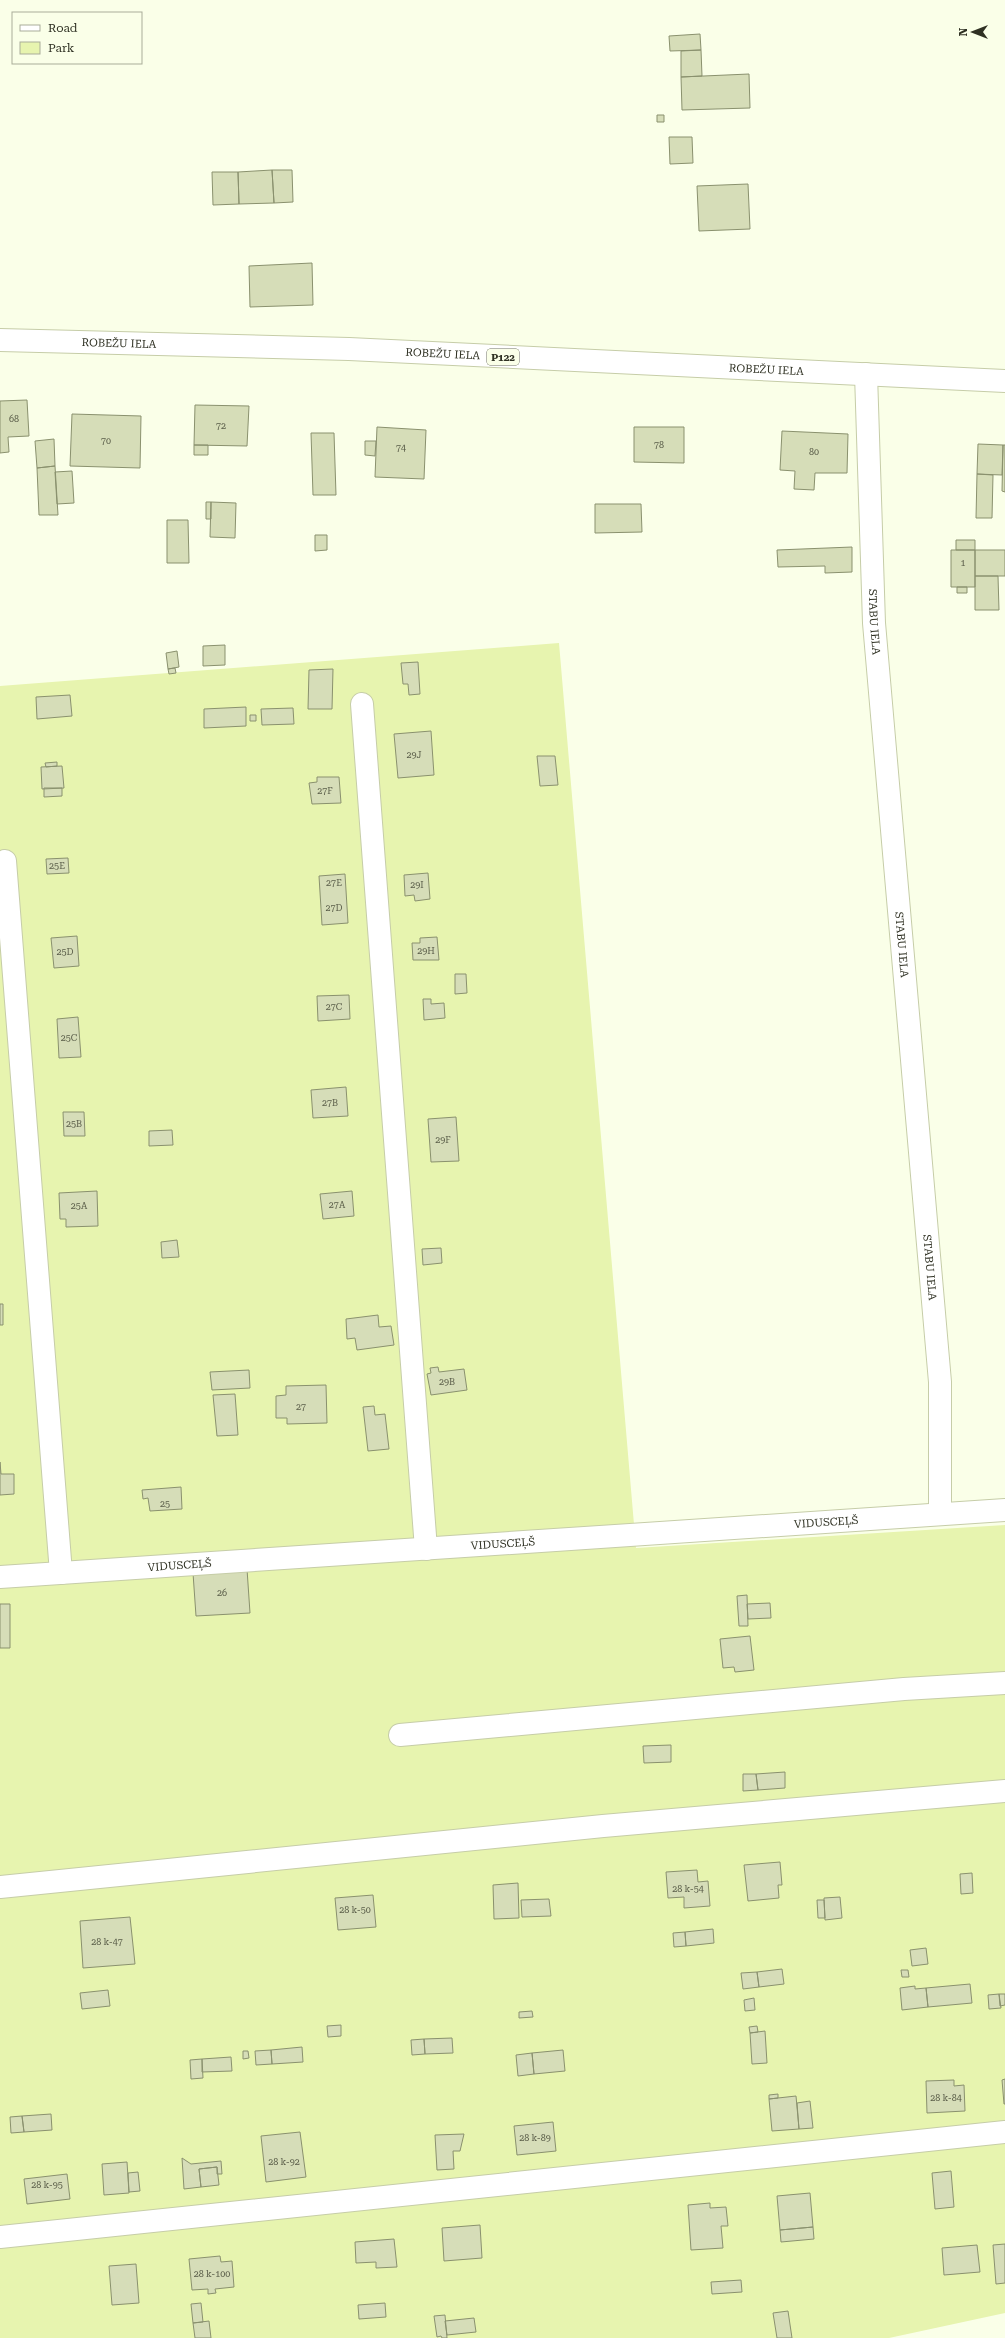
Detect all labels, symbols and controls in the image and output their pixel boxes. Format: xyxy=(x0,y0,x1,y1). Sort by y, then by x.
legend xyxy=(12,12,142,64)
north arrow xyxy=(953,12,993,52)
text: Road xyxy=(48,21,78,35)
text: N xyxy=(957,27,970,36)
text: Park xyxy=(48,41,75,55)
street label: ROBEŽU IELA xyxy=(81,336,157,351)
street label: ROBEŽU IELA xyxy=(405,346,481,362)
road number: P122 xyxy=(487,349,519,365)
street label: ROBEŽU IELA xyxy=(729,362,804,378)
house number: 68 xyxy=(9,414,19,424)
house number: 72 xyxy=(216,421,226,431)
house number: 70 xyxy=(101,436,111,446)
house number: 78 xyxy=(654,440,664,450)
house number: 74 xyxy=(396,443,406,453)
house number: 80 xyxy=(809,447,819,457)
house number: 1 xyxy=(960,558,966,568)
street label: STABU IELA xyxy=(866,589,883,656)
house number: 29J xyxy=(406,750,422,760)
house number: 27F xyxy=(317,786,333,796)
house number: 25E xyxy=(49,861,65,871)
house number: 27E xyxy=(326,878,342,888)
house number: 29I xyxy=(410,880,424,890)
house number: 27D xyxy=(325,903,343,913)
street label: STABU IELA xyxy=(892,911,911,978)
house number: 29H xyxy=(417,946,435,956)
house number: 25D xyxy=(56,947,74,957)
house number: 27C xyxy=(326,1002,343,1012)
house number: 25C xyxy=(61,1033,78,1043)
house number: 27B xyxy=(322,1098,338,1108)
house number: 25B xyxy=(66,1119,82,1129)
house number: 29F xyxy=(435,1135,451,1145)
house number: 27A xyxy=(329,1200,346,1210)
house number: 25A xyxy=(71,1201,88,1211)
street label: STABU IELA xyxy=(920,1234,939,1301)
house number: 29B xyxy=(439,1377,455,1387)
house number: 27 xyxy=(296,1402,306,1412)
house number: 25 xyxy=(160,1499,170,1509)
street label: VIDUSCEĻŠ xyxy=(794,1513,859,1531)
street label: VIDUSCEĻŠ xyxy=(470,1534,536,1553)
street label: VIDUSCEĻŠ xyxy=(147,1556,212,1574)
house number: 26 xyxy=(217,1588,227,1598)
house number: 28 k-54 xyxy=(672,1884,704,1894)
house number: 28 k-50 xyxy=(339,1905,371,1915)
house number: 28 k-47 xyxy=(91,1937,123,1947)
house number: 28 k-84 xyxy=(930,2093,962,2103)
house number: 28 k-89 xyxy=(519,2133,551,2143)
house number: 28 k-92 xyxy=(268,2157,300,2167)
house number: 28 k-95 xyxy=(31,2180,63,2190)
house number: 28 k-100 xyxy=(194,2269,230,2279)

